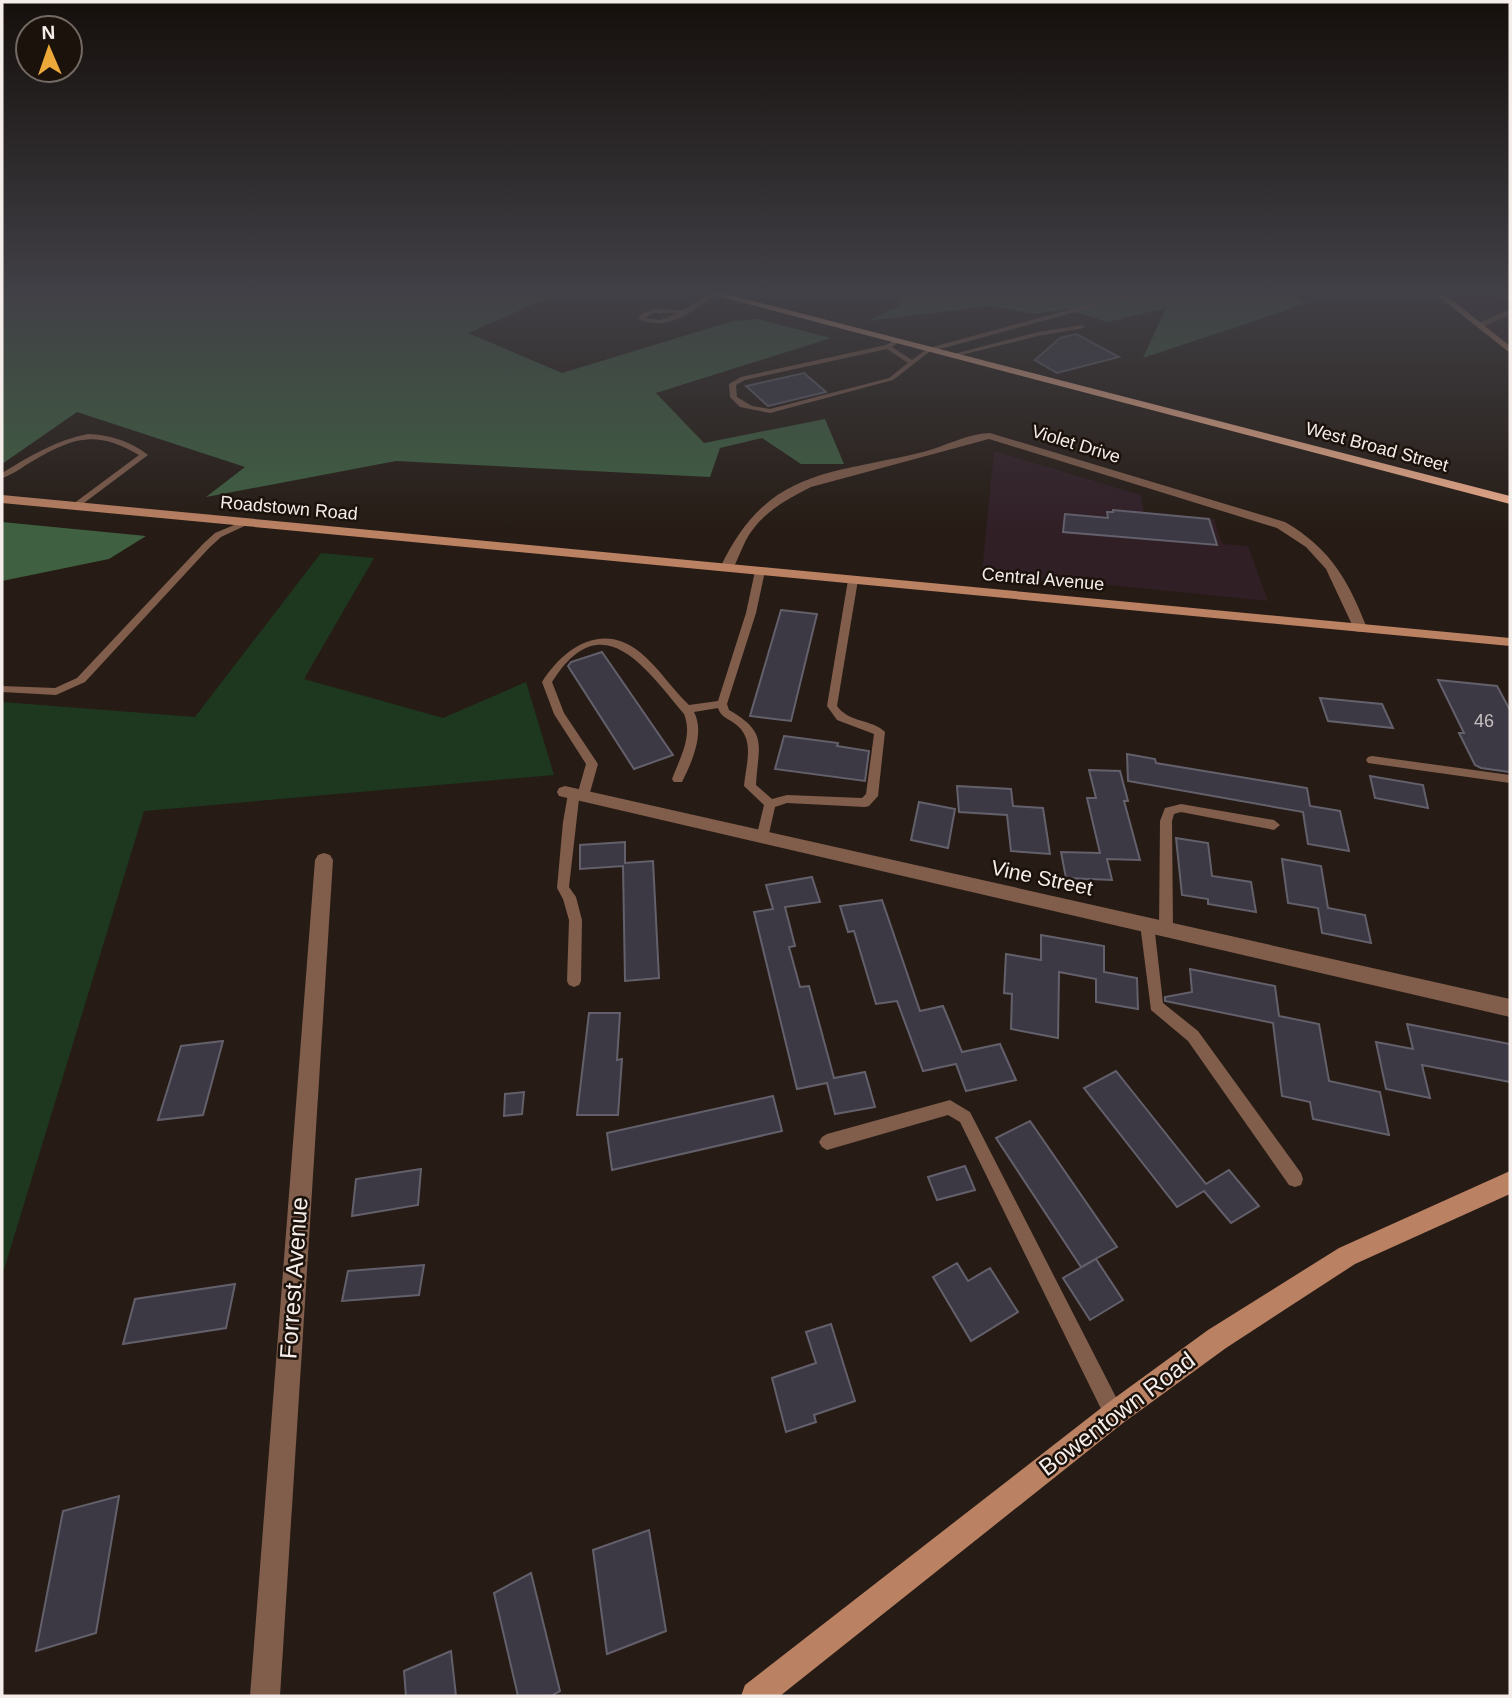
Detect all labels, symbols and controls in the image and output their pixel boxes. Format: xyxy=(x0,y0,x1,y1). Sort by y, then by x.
north arrow xyxy=(14,14,84,84)
text: N xyxy=(41,22,56,43)
street label: West Broad Street xyxy=(1304,418,1450,476)
street label: Violet Drive xyxy=(1029,421,1123,467)
street label: Roadstown Road xyxy=(219,492,359,524)
street label: Central Avenue xyxy=(981,564,1105,594)
house number: 46 xyxy=(1474,711,1494,731)
street label: Vine Street xyxy=(989,856,1095,900)
street label: Forrest Avenue xyxy=(274,1196,313,1360)
street label: Bowentown Road xyxy=(1033,1346,1200,1481)

